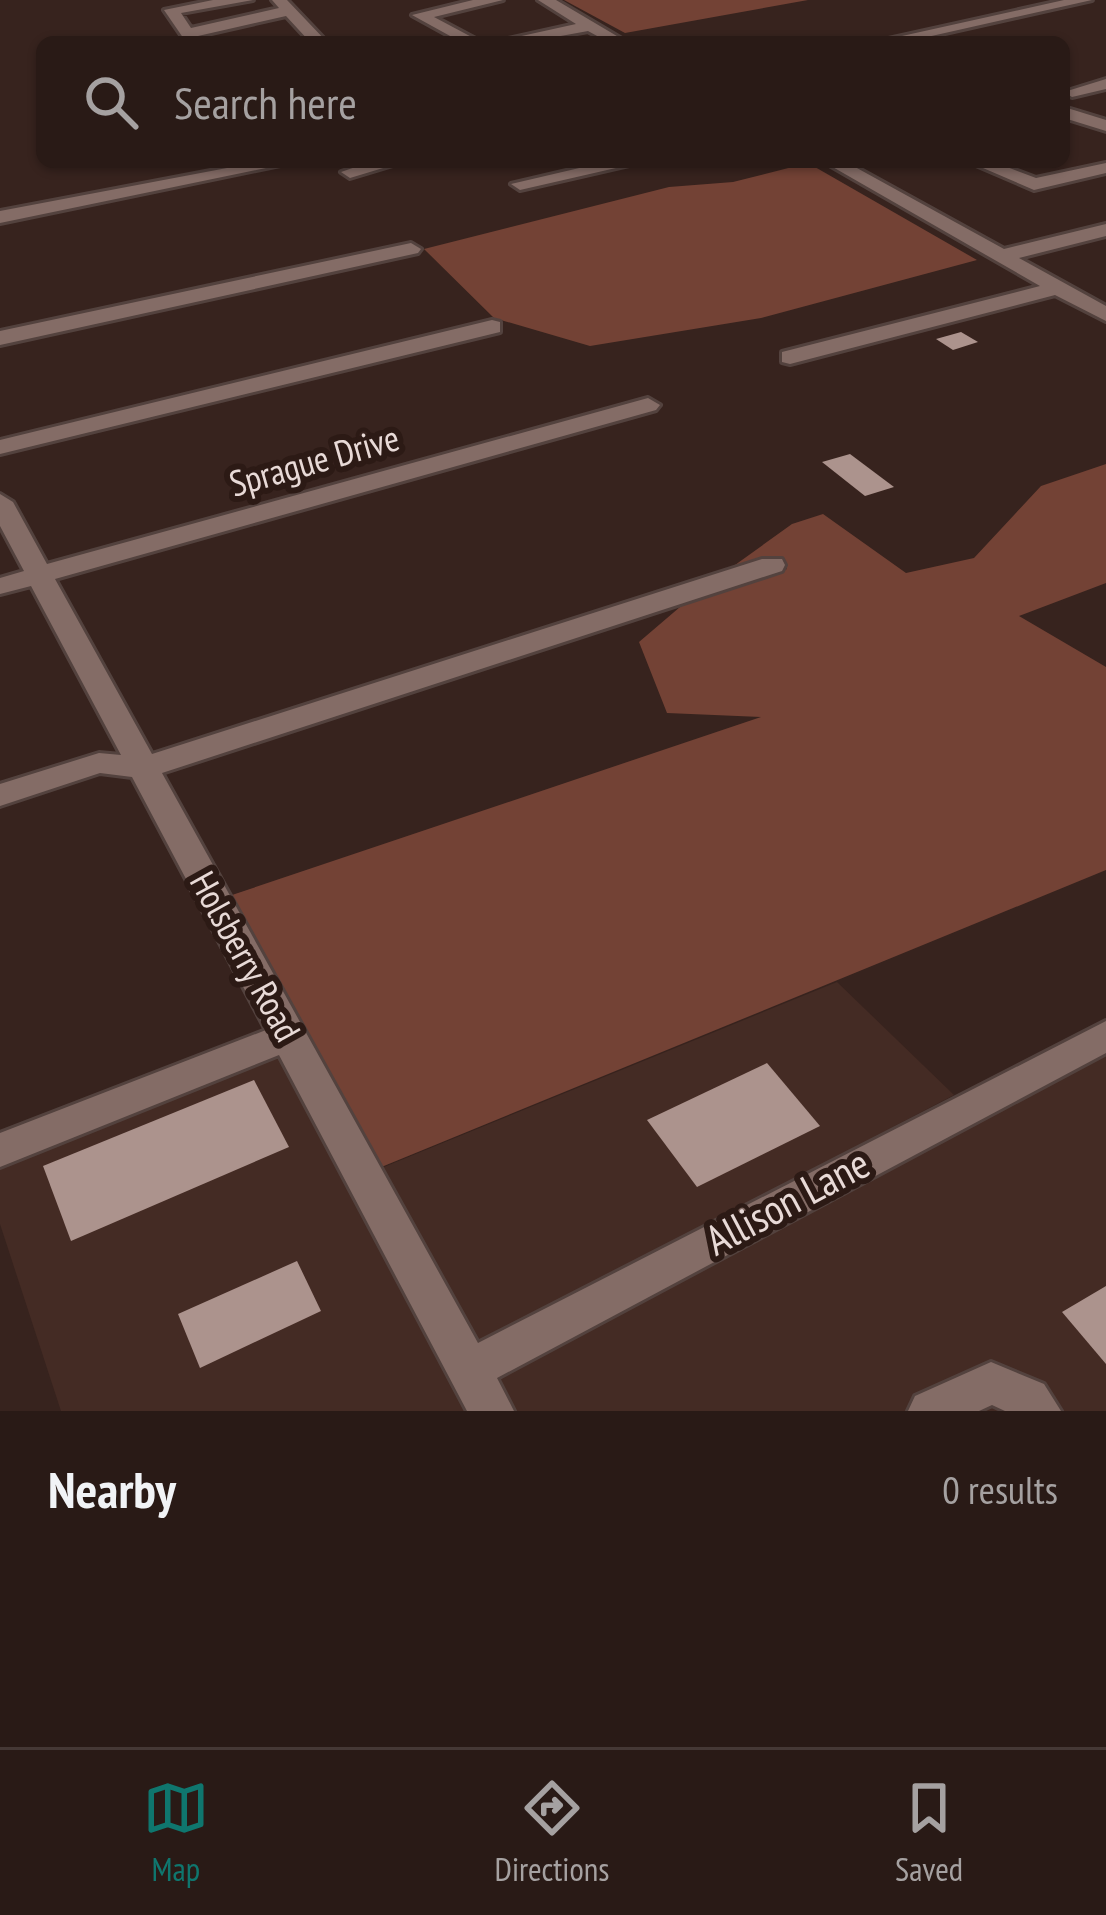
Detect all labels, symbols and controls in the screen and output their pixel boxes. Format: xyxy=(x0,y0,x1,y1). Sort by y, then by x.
search box xyxy=(36,36,1070,168)
icon: search xyxy=(78,69,144,135)
text: Search here xyxy=(174,73,357,131)
street label: Sprague Drive xyxy=(224,413,404,507)
street label: Holsberry Road xyxy=(180,863,312,1049)
street label: Allison Lane xyxy=(696,1135,878,1267)
text: Nearby xyxy=(48,1456,176,1522)
text: 0 results xyxy=(942,1464,1058,1515)
tab: Map xyxy=(143,1775,209,1890)
tab: Directions xyxy=(495,1775,609,1890)
tab: Saved xyxy=(895,1775,963,1890)

